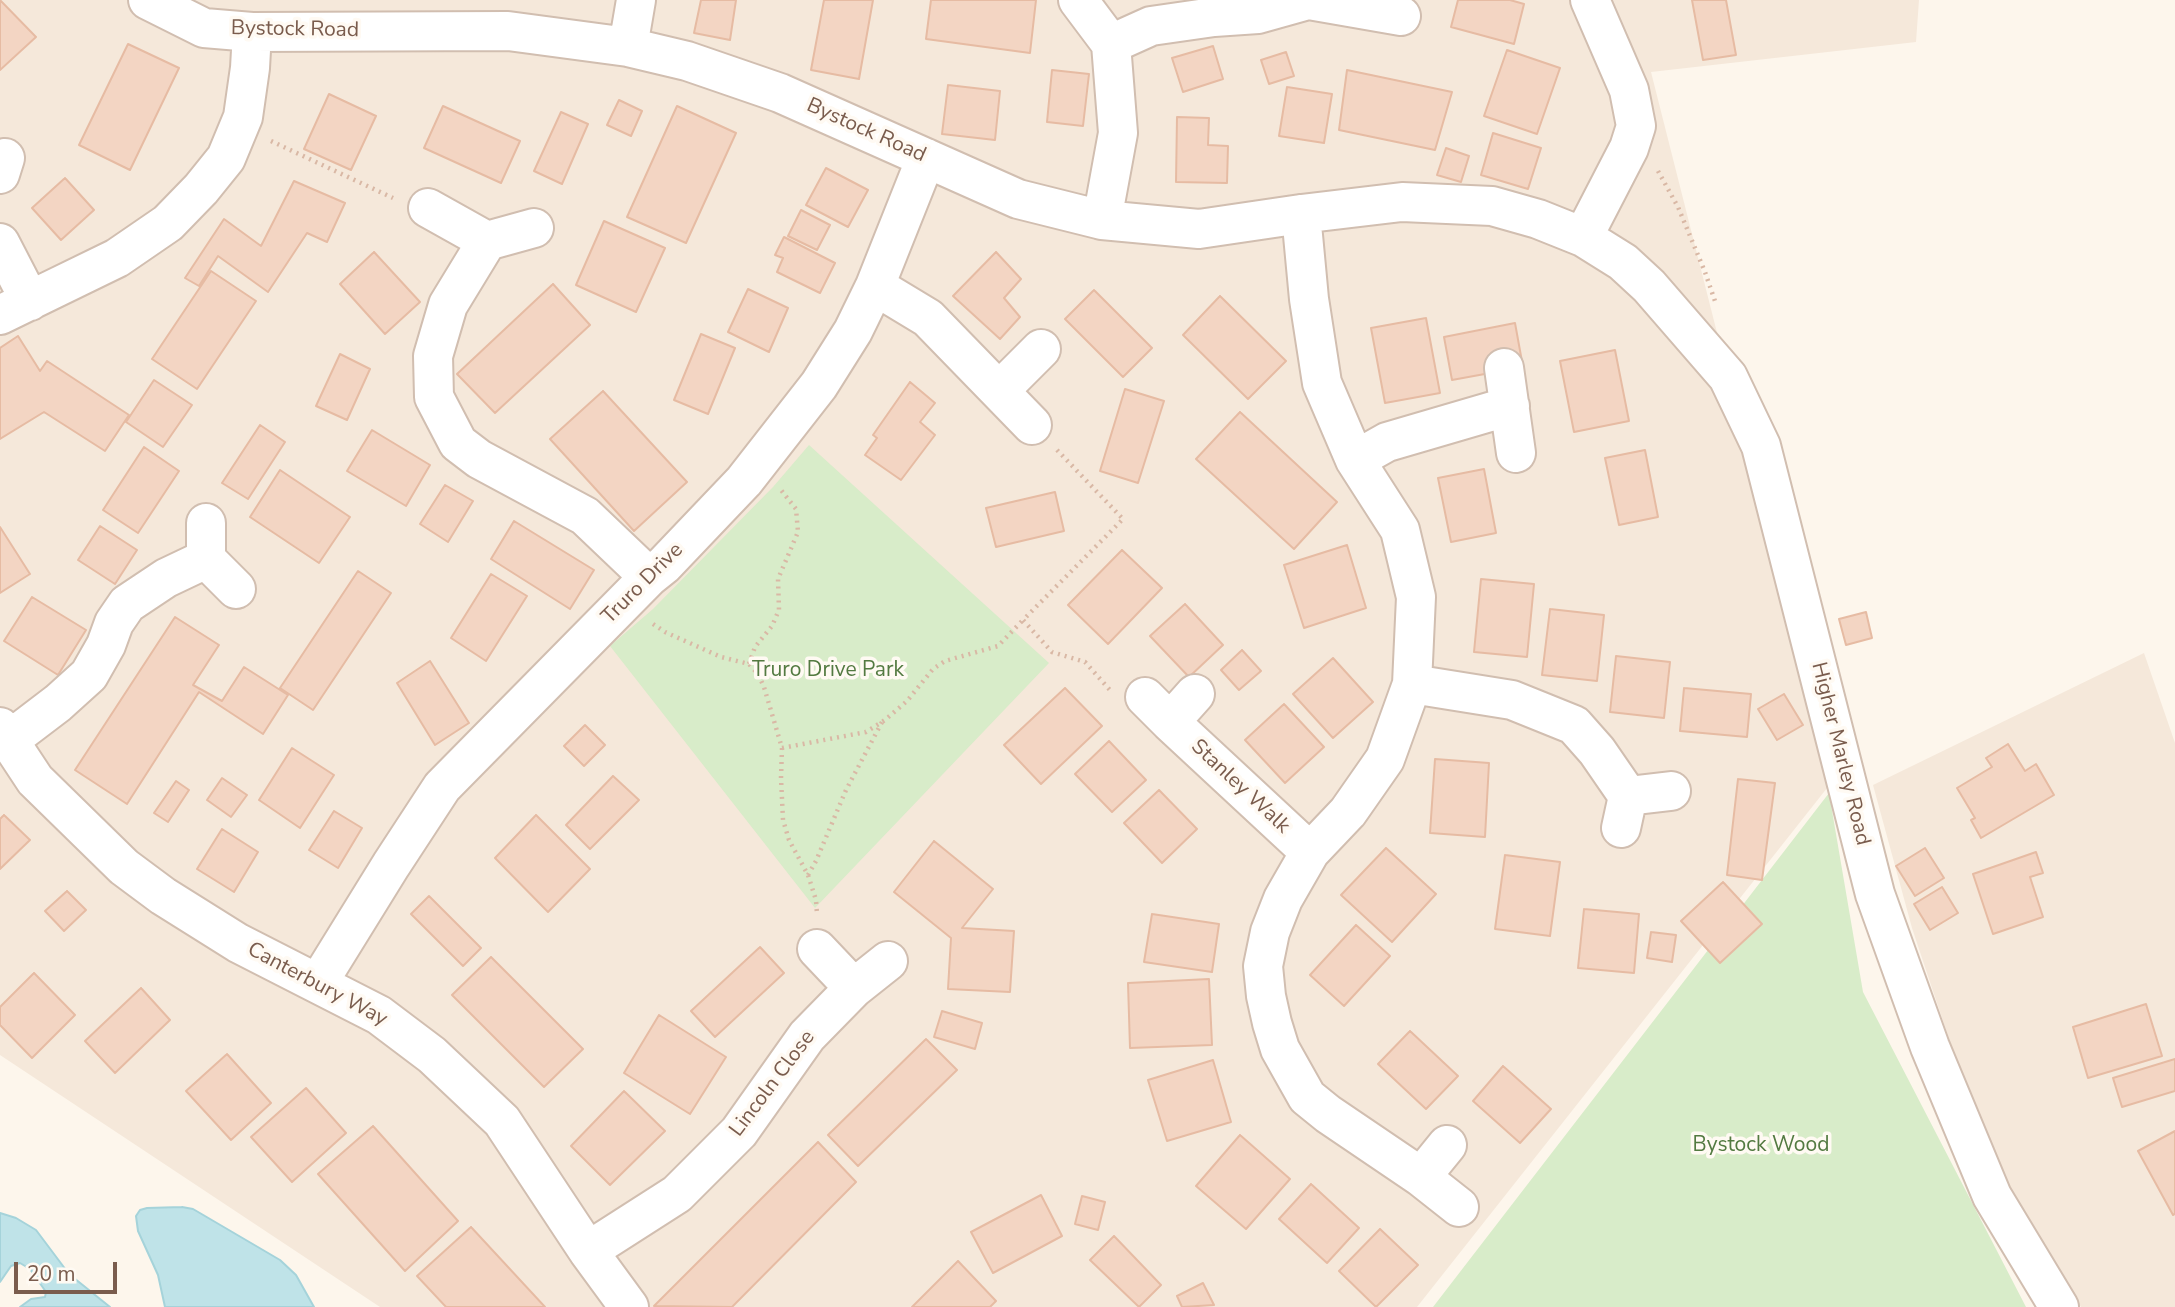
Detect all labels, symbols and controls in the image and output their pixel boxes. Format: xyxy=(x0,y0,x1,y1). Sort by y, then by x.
street label: Bystock Road xyxy=(231,16,359,44)
street label: Bystock Road xyxy=(802,93,930,169)
street label: Truro Drive xyxy=(597,538,689,630)
park label: Truro Drive Park xyxy=(752,658,904,684)
street label: Higher Marley Road xyxy=(1805,660,1875,848)
street label: Stanley Walk xyxy=(1185,735,1295,839)
street label: Canterbury Way xyxy=(243,938,391,1032)
street label: Lincoln Close xyxy=(725,1026,821,1142)
park label: Bystock Wood xyxy=(1693,1133,1829,1159)
scale bar xyxy=(18,1248,121,1292)
text: 20 m xyxy=(27,1260,76,1288)

